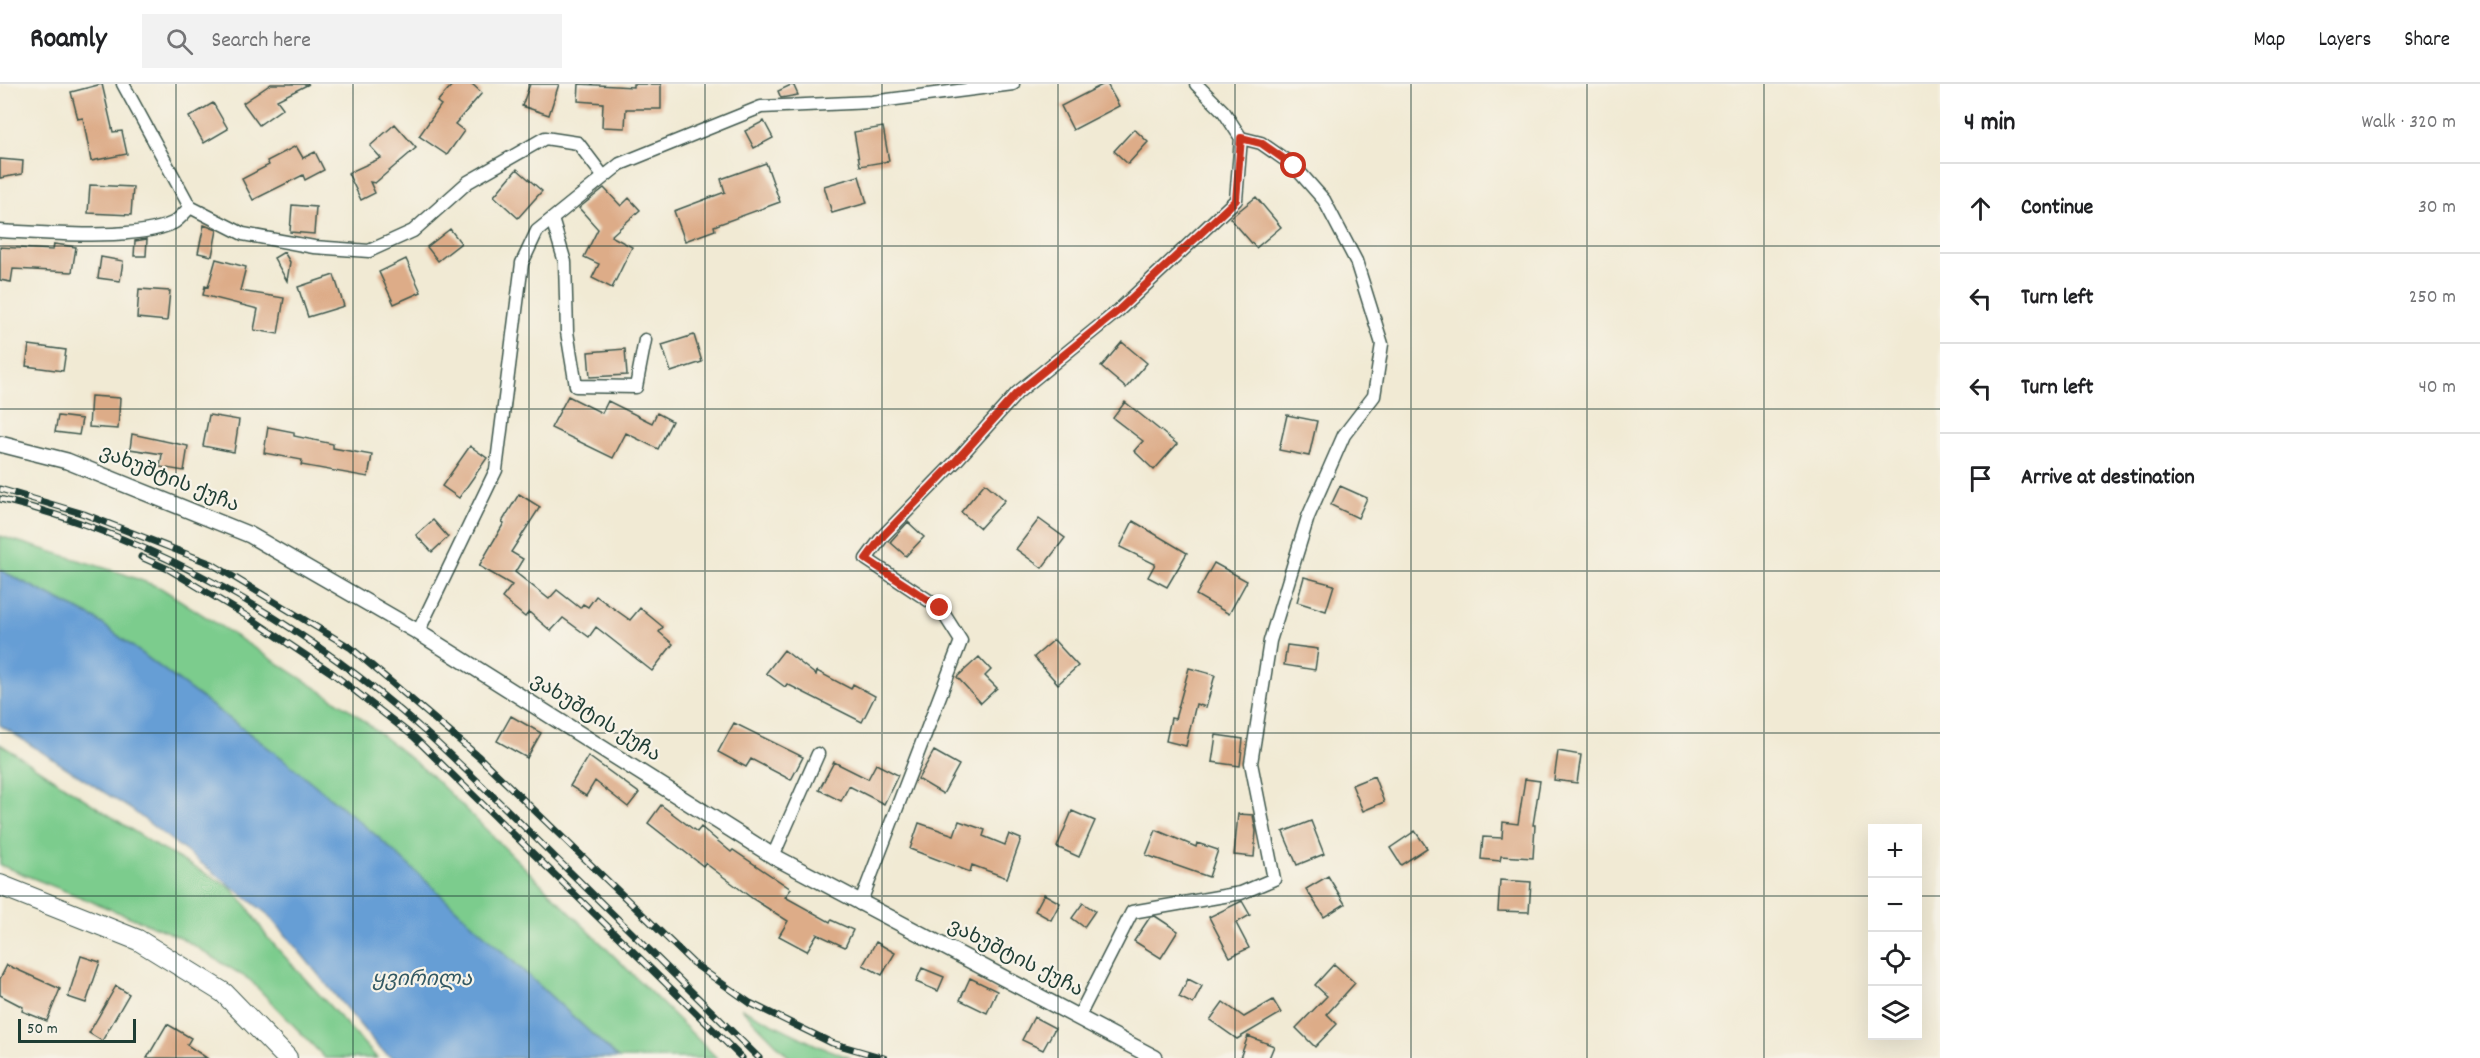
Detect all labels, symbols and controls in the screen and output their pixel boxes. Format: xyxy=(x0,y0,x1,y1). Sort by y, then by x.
search box xyxy=(142,14,562,68)
text: Roamly xyxy=(30,21,106,61)
icon: search xyxy=(163,25,196,58)
text: Search here xyxy=(211,26,311,57)
text: Map xyxy=(2254,26,2285,56)
text: Layers xyxy=(2318,26,2371,56)
text: Share xyxy=(2404,26,2450,56)
text: 4 min xyxy=(1964,105,2015,142)
text: Walk · 320 m xyxy=(2362,109,2456,137)
route start xyxy=(1280,152,1306,178)
icon: ahead xyxy=(1964,192,1997,225)
text: Continue xyxy=(2021,193,2093,224)
text: 30 m xyxy=(2418,194,2456,222)
icon: left xyxy=(1964,282,1997,315)
text: Turn left xyxy=(2021,283,2093,314)
text: 250 m xyxy=(2409,284,2456,312)
icon: left xyxy=(1964,372,1997,405)
text: Turn left xyxy=(2021,373,2093,404)
text: 40 m xyxy=(2418,374,2456,402)
street label: ვახუშტის ქუჩა xyxy=(95,439,243,521)
icon: arrive xyxy=(1964,462,1997,495)
text: Arrive at destination xyxy=(2021,463,2195,494)
route end xyxy=(926,594,952,620)
street label: ვახუშტის ქუჩა xyxy=(525,668,665,770)
map controls xyxy=(1868,824,1922,1040)
button: + xyxy=(1868,824,1922,878)
button: − xyxy=(1868,878,1922,932)
street label: ვახუშტის ქუჩა xyxy=(943,913,1087,1005)
button: locate xyxy=(1868,932,1922,986)
water label: ყვირილა xyxy=(372,966,472,996)
button: layers xyxy=(1868,986,1922,1040)
scale bar xyxy=(18,1016,136,1044)
text: 50 m xyxy=(27,1018,58,1041)

